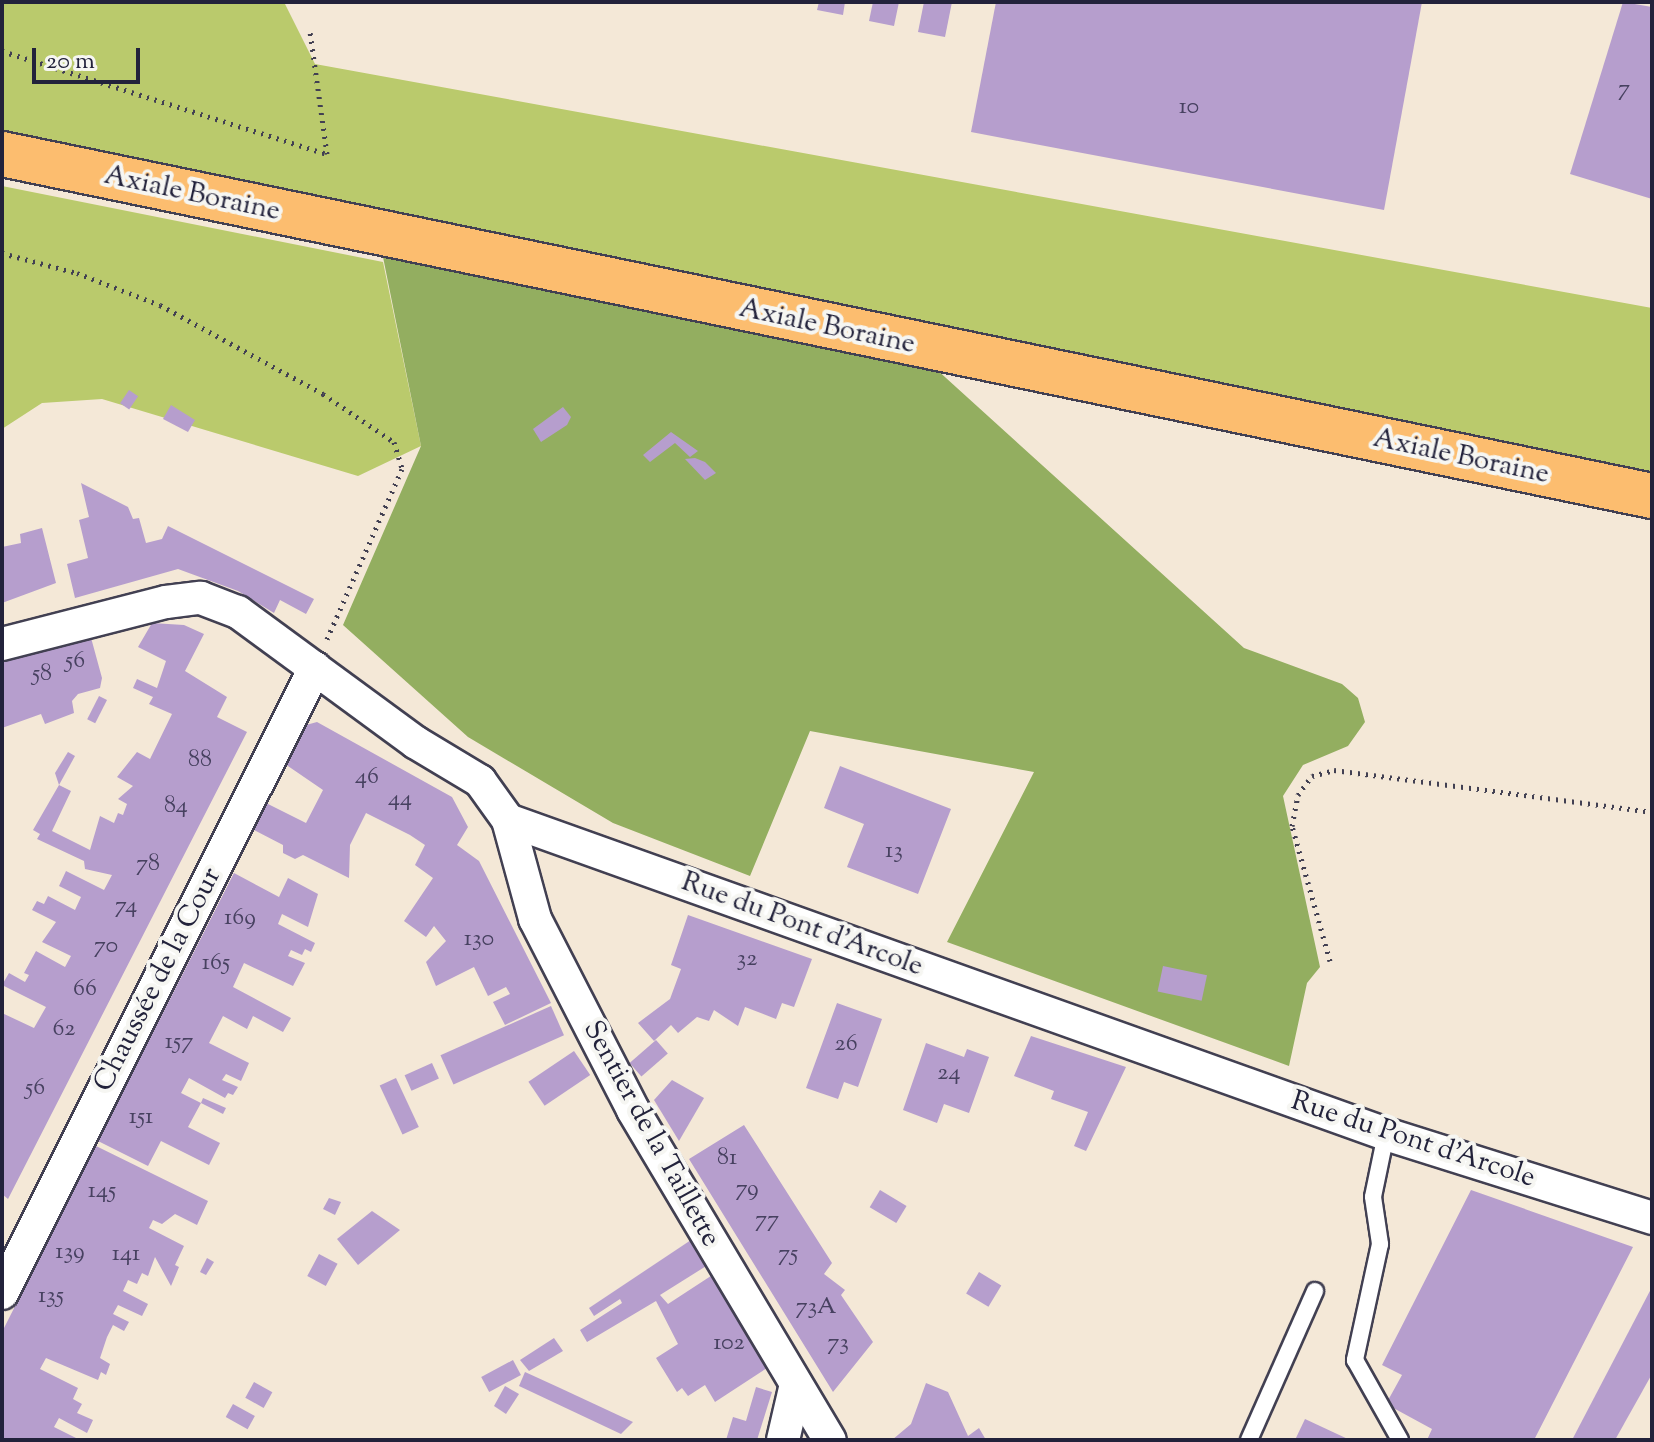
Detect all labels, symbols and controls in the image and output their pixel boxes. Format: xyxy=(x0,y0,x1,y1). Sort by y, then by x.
scale bar xyxy=(36,32,144,82)
text: 20 m xyxy=(46,45,95,79)
house number: 7 xyxy=(1618,76,1630,104)
house number: 10 xyxy=(1179,94,1199,122)
street label: Axiale Boraine xyxy=(101,159,283,229)
street label: Axiale Boraine xyxy=(736,292,918,362)
street label: Axiale Boraine xyxy=(1370,422,1552,492)
house number: 56 xyxy=(65,648,85,676)
house number: 58 xyxy=(32,661,52,689)
house number: 88 xyxy=(188,747,212,775)
house number: 46 xyxy=(355,764,379,792)
house number: 44 xyxy=(388,786,412,814)
house number: 84 xyxy=(164,793,188,821)
house number: 13 xyxy=(885,838,903,866)
house number: 78 xyxy=(136,851,160,879)
street label: Chaussée de la Cour xyxy=(87,862,229,1098)
street label: Rue du Pont d'Arcole xyxy=(677,866,927,984)
house number: 74 xyxy=(115,893,137,921)
house number: 169 xyxy=(224,905,256,933)
house number: 130 xyxy=(464,926,494,954)
house number: 70 xyxy=(94,933,118,961)
house number: 32 xyxy=(737,946,757,974)
house number: 165 xyxy=(202,950,230,978)
house number: 66 xyxy=(73,976,97,1004)
street label: Sentier de la Taillette xyxy=(575,1015,727,1253)
house number: 62 xyxy=(53,1016,75,1044)
house number: 157 xyxy=(165,1029,193,1057)
house number: 26 xyxy=(834,1031,858,1059)
house number: 24 xyxy=(937,1060,961,1088)
house number: 56 xyxy=(25,1075,45,1103)
street label: Rue du Pont d'Arcole xyxy=(1287,1085,1539,1195)
house number: 151 xyxy=(129,1104,153,1132)
house number: 81 xyxy=(717,1145,737,1173)
house number: 79 xyxy=(735,1176,759,1204)
house number: 145 xyxy=(88,1178,116,1206)
house number: 77 xyxy=(755,1207,779,1235)
house number: 139 xyxy=(55,1239,85,1267)
house number: 141 xyxy=(112,1241,140,1269)
house number: 75 xyxy=(778,1241,798,1269)
house number: 135 xyxy=(38,1283,64,1311)
house number: 73A xyxy=(795,1294,837,1322)
house number: 102 xyxy=(713,1330,745,1358)
house number: 73 xyxy=(827,1330,849,1358)

